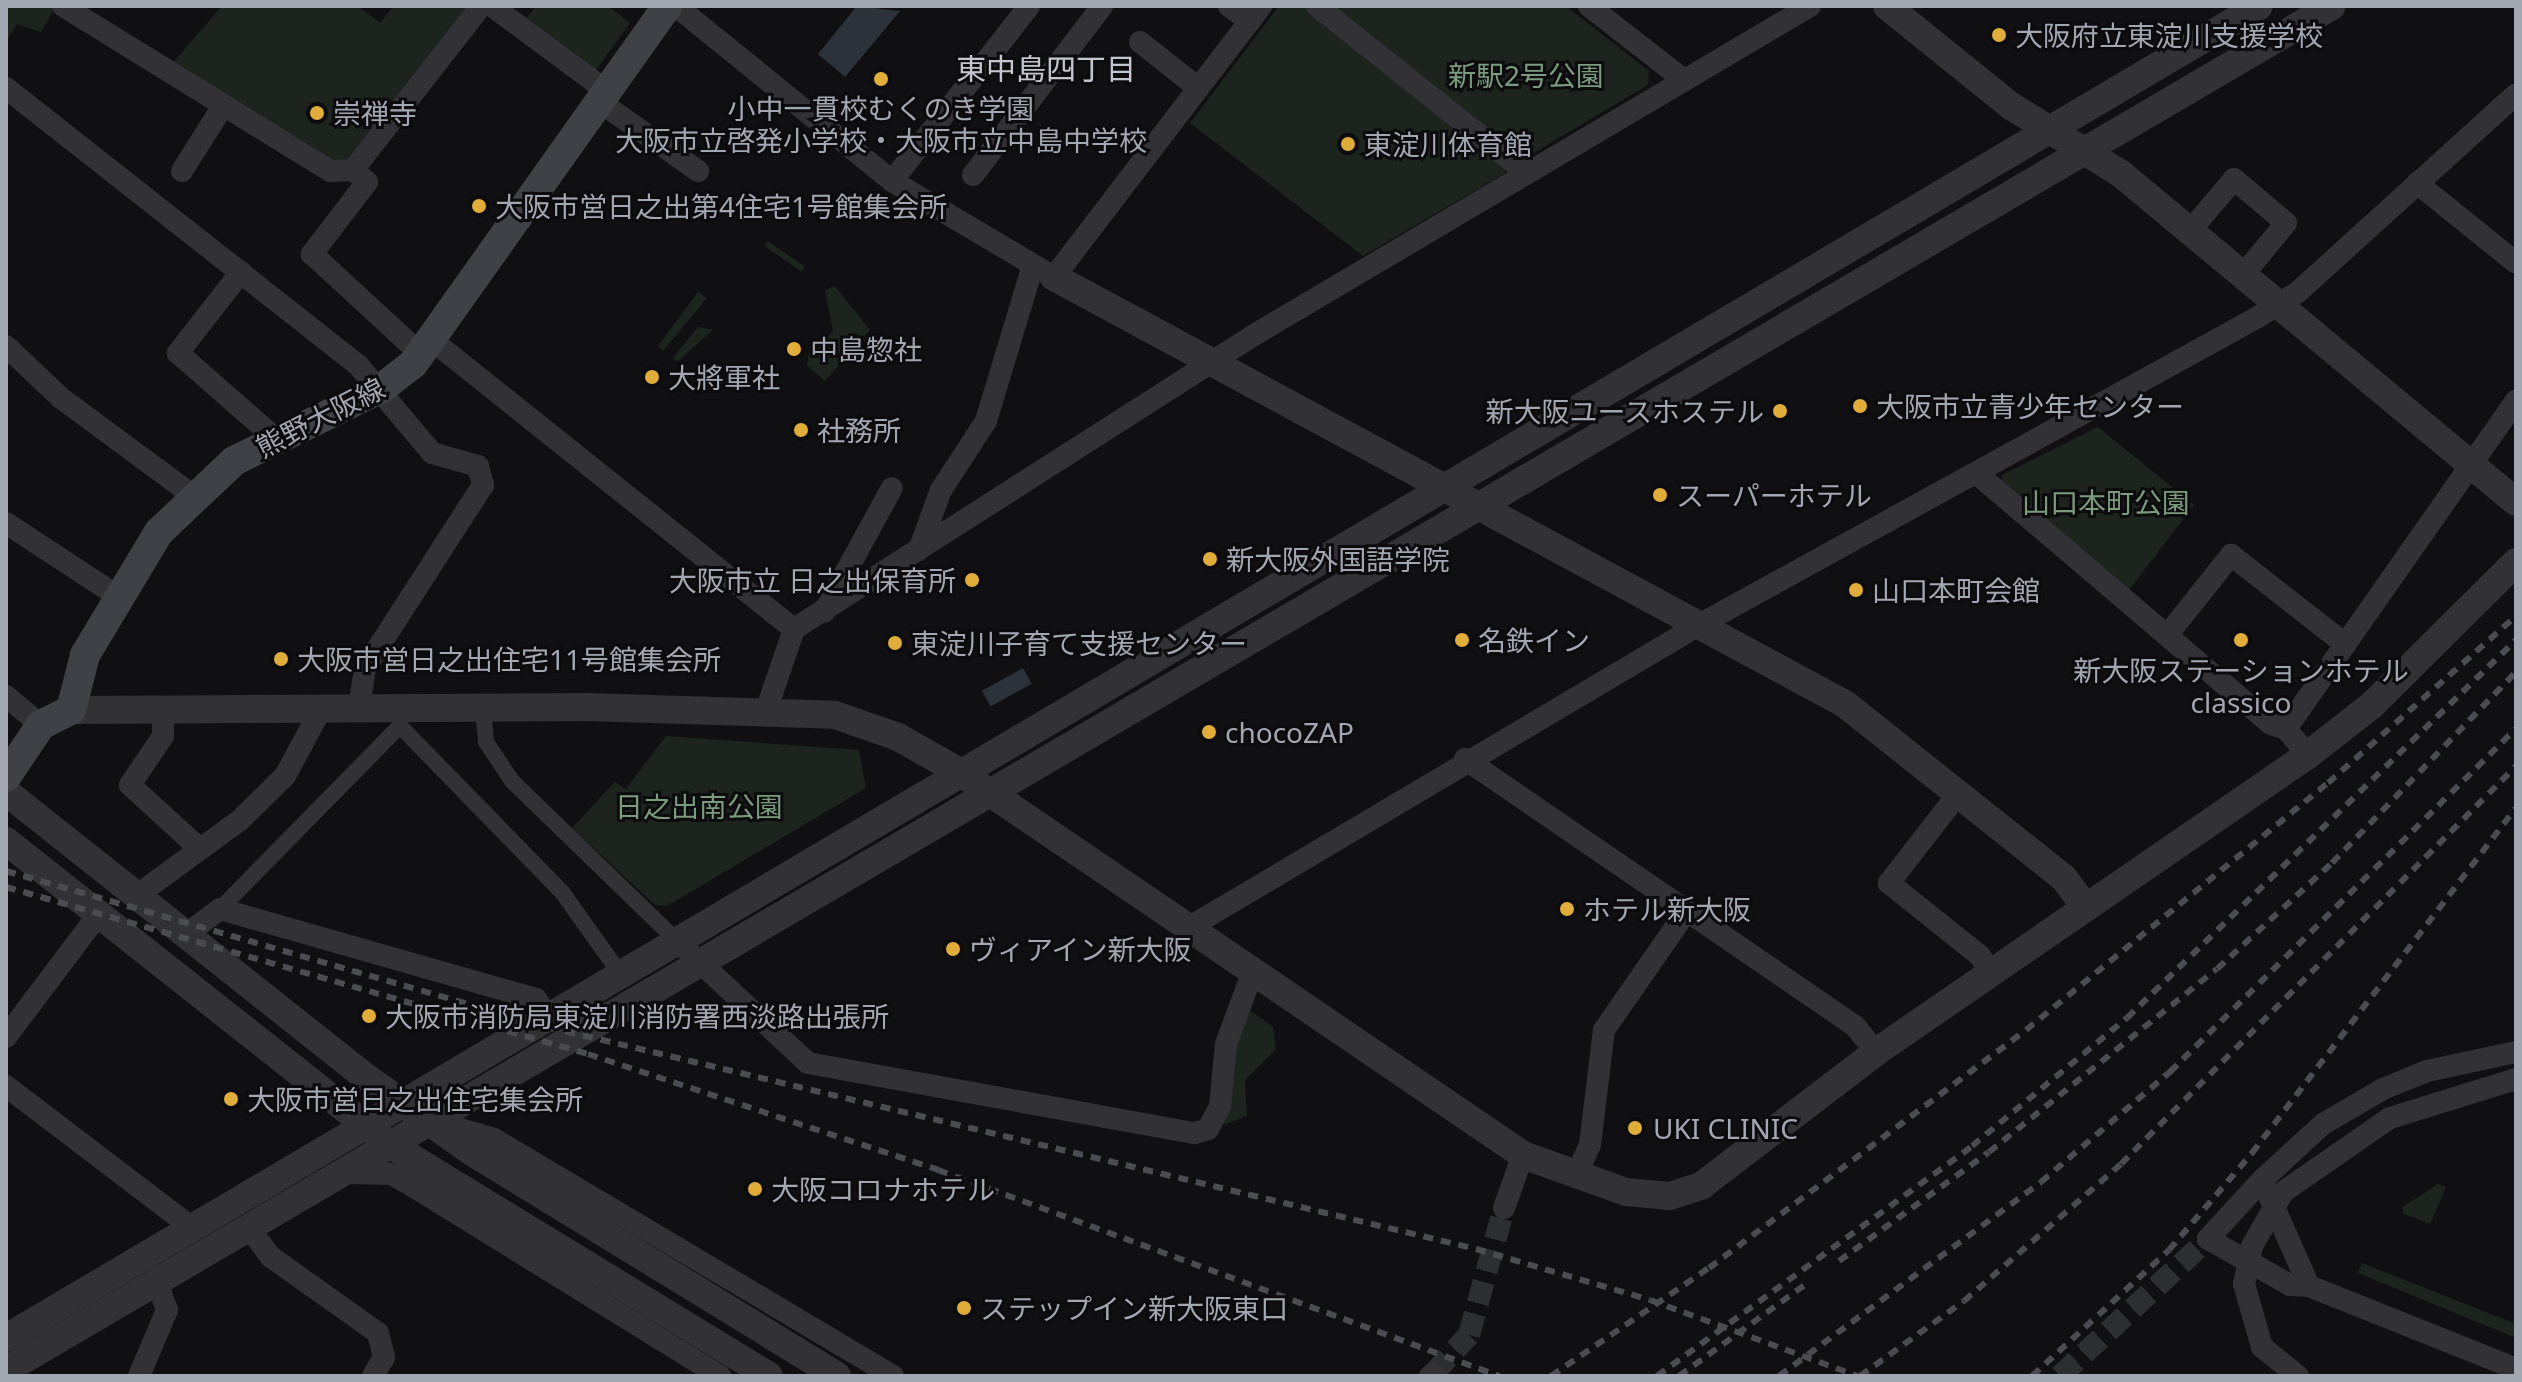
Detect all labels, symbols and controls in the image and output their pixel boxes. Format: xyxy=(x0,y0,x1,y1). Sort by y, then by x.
place label: 大阪府立東淀川支援学校 xyxy=(2015,18,2323,52)
marker: 大阪府立東淀川支援学校 xyxy=(1990,26,2008,44)
district label: 東中島四丁目 xyxy=(956,51,1136,87)
park label: 新駅2号公園 xyxy=(1448,58,1604,92)
marker: 小中一貫校むくのき学園 大阪市立啓発小学校・大阪市立中島中学校 xyxy=(872,70,890,88)
place label: 小中一貫校むくのき学園 大阪市立啓発小学校・大阪市立中島中学校 xyxy=(615,91,1147,157)
place label: 崇禅寺 xyxy=(333,96,417,130)
marker: 崇禅寺 xyxy=(308,104,326,122)
place label: 東淀川体育館 xyxy=(1364,127,1532,161)
marker: 東淀川体育館 xyxy=(1339,135,1357,153)
place label: 大阪市営日之出第4住宅1号館集会所 xyxy=(495,189,947,223)
marker: 大阪市営日之出第4住宅1号館集会所 xyxy=(470,197,488,215)
place label: 中島惣社 xyxy=(810,332,922,366)
marker: 中島惣社 xyxy=(785,340,803,358)
place label: 大將軍社 xyxy=(668,360,780,394)
marker: 大將軍社 xyxy=(643,368,661,386)
street label: 熊野大阪線 xyxy=(250,370,390,464)
place label: 大阪市立青少年センター xyxy=(1876,389,2184,423)
place label: 新大阪ユースホステル xyxy=(1484,394,1764,428)
marker: 大阪市立青少年センター xyxy=(1851,397,1869,415)
marker: 新大阪ユースホステル xyxy=(1771,402,1789,420)
place label: 社務所 xyxy=(817,413,901,447)
marker: 社務所 xyxy=(792,421,810,439)
place label: スーパーホテル xyxy=(1676,478,1872,512)
park label: 山口本町公園 xyxy=(2022,485,2190,519)
marker: スーパーホテル xyxy=(1651,486,1669,504)
place label: 新大阪外国語学院 xyxy=(1226,542,1450,576)
marker: 新大阪外国語学院 xyxy=(1201,550,1219,568)
place label: 大阪市立 日之出保育所 xyxy=(669,563,956,597)
marker: 大阪市立 日之出保育所 xyxy=(963,571,981,589)
place label: 山口本町会館 xyxy=(1872,573,2040,607)
marker: 山口本町会館 xyxy=(1847,581,1865,599)
place label: 名鉄イン xyxy=(1478,623,1590,657)
place label: 東淀川子育て支援センター xyxy=(911,626,1247,660)
marker: 名鉄イン xyxy=(1453,631,1471,649)
marker: 新大阪ステーションホテル classico xyxy=(2232,631,2250,649)
marker: 東淀川子育て支援センター xyxy=(886,634,904,652)
place label: 大阪市営日之出住宅11号館集会所 xyxy=(297,642,721,676)
marker: 大阪市営日之出住宅11号館集会所 xyxy=(272,650,290,668)
place label: 新大阪ステーションホテル classico xyxy=(2073,653,2409,719)
place label: chocoZAP xyxy=(1225,715,1354,749)
marker: chocoZAP xyxy=(1200,723,1218,741)
park label: 日之出南公園 xyxy=(615,789,783,823)
place label: ホテル新大阪 xyxy=(1583,892,1751,926)
marker: ホテル新大阪 xyxy=(1558,900,1576,918)
place label: ヴィアイン新大阪 xyxy=(969,932,1193,966)
marker: ヴィアイン新大阪 xyxy=(944,940,962,958)
place label: 大阪市消防局東淀川消防署西淡路出張所 xyxy=(385,999,889,1033)
marker: 大阪市消防局東淀川消防署西淡路出張所 xyxy=(360,1007,378,1025)
place label: 大阪市営日之出住宅集会所 xyxy=(247,1082,583,1116)
marker: 大阪市営日之出住宅集会所 xyxy=(222,1090,240,1108)
place label: UKI CLINIC xyxy=(1653,1111,1798,1145)
marker: UKI CLINIC xyxy=(1624,1117,1646,1139)
place label: 大阪コロナホテル xyxy=(771,1172,995,1206)
marker: 大阪コロナホテル xyxy=(746,1180,764,1198)
place label: ステップイン新大阪東口 xyxy=(980,1291,1288,1325)
marker: ステップイン新大阪東口 xyxy=(955,1299,973,1317)

